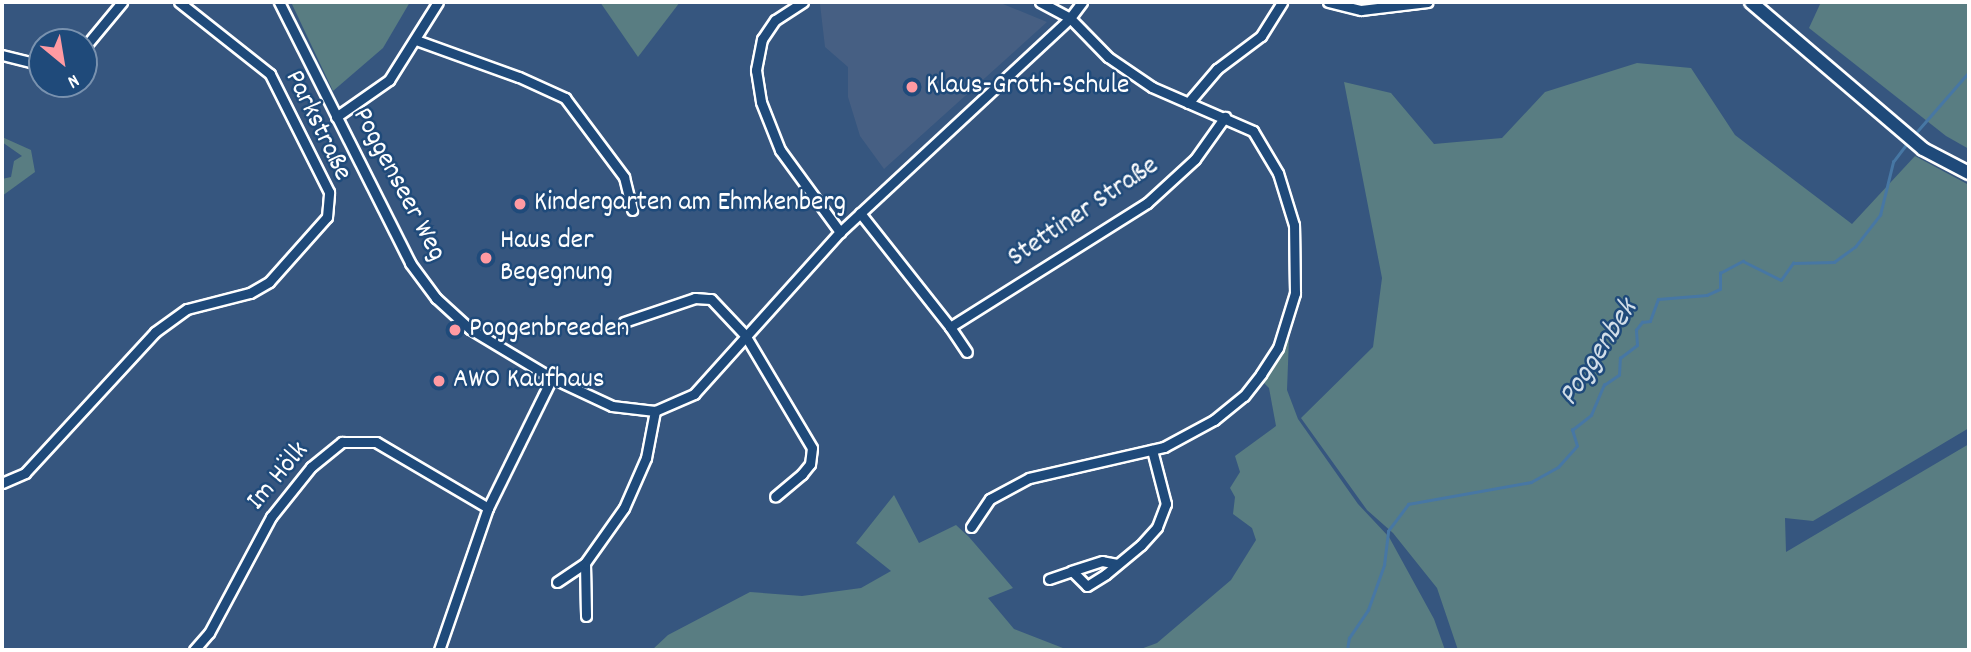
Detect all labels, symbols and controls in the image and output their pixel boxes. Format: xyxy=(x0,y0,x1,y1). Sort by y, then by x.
north arrow xyxy=(28,28,98,98)
street label: Parkstraße xyxy=(276,65,358,187)
text: N xyxy=(62,66,84,94)
place label: Klaus-Groth-Schule xyxy=(926,70,1129,104)
marker: Klaus-Groth-Schule xyxy=(904,79,920,95)
street label: Poggenseer Weg xyxy=(344,103,452,267)
street label: Stettiner Straße xyxy=(1002,150,1166,276)
place label: Kindergarten am Ehmkenberg xyxy=(534,187,846,221)
marker: Kindergarten am Ehmkenberg xyxy=(512,196,528,212)
place label: Haus der Begegnung xyxy=(500,225,613,291)
marker: Haus der Begegnung xyxy=(478,250,494,266)
water label: Poggenbek xyxy=(1553,294,1647,414)
place label: Poggenbreeden xyxy=(469,313,629,347)
marker: Poggenbreeden xyxy=(447,322,463,338)
place label: AWO Kaufhaus xyxy=(453,364,605,398)
marker: AWO Kaufhaus xyxy=(431,373,447,389)
street label: Im Hölk xyxy=(241,436,317,518)

